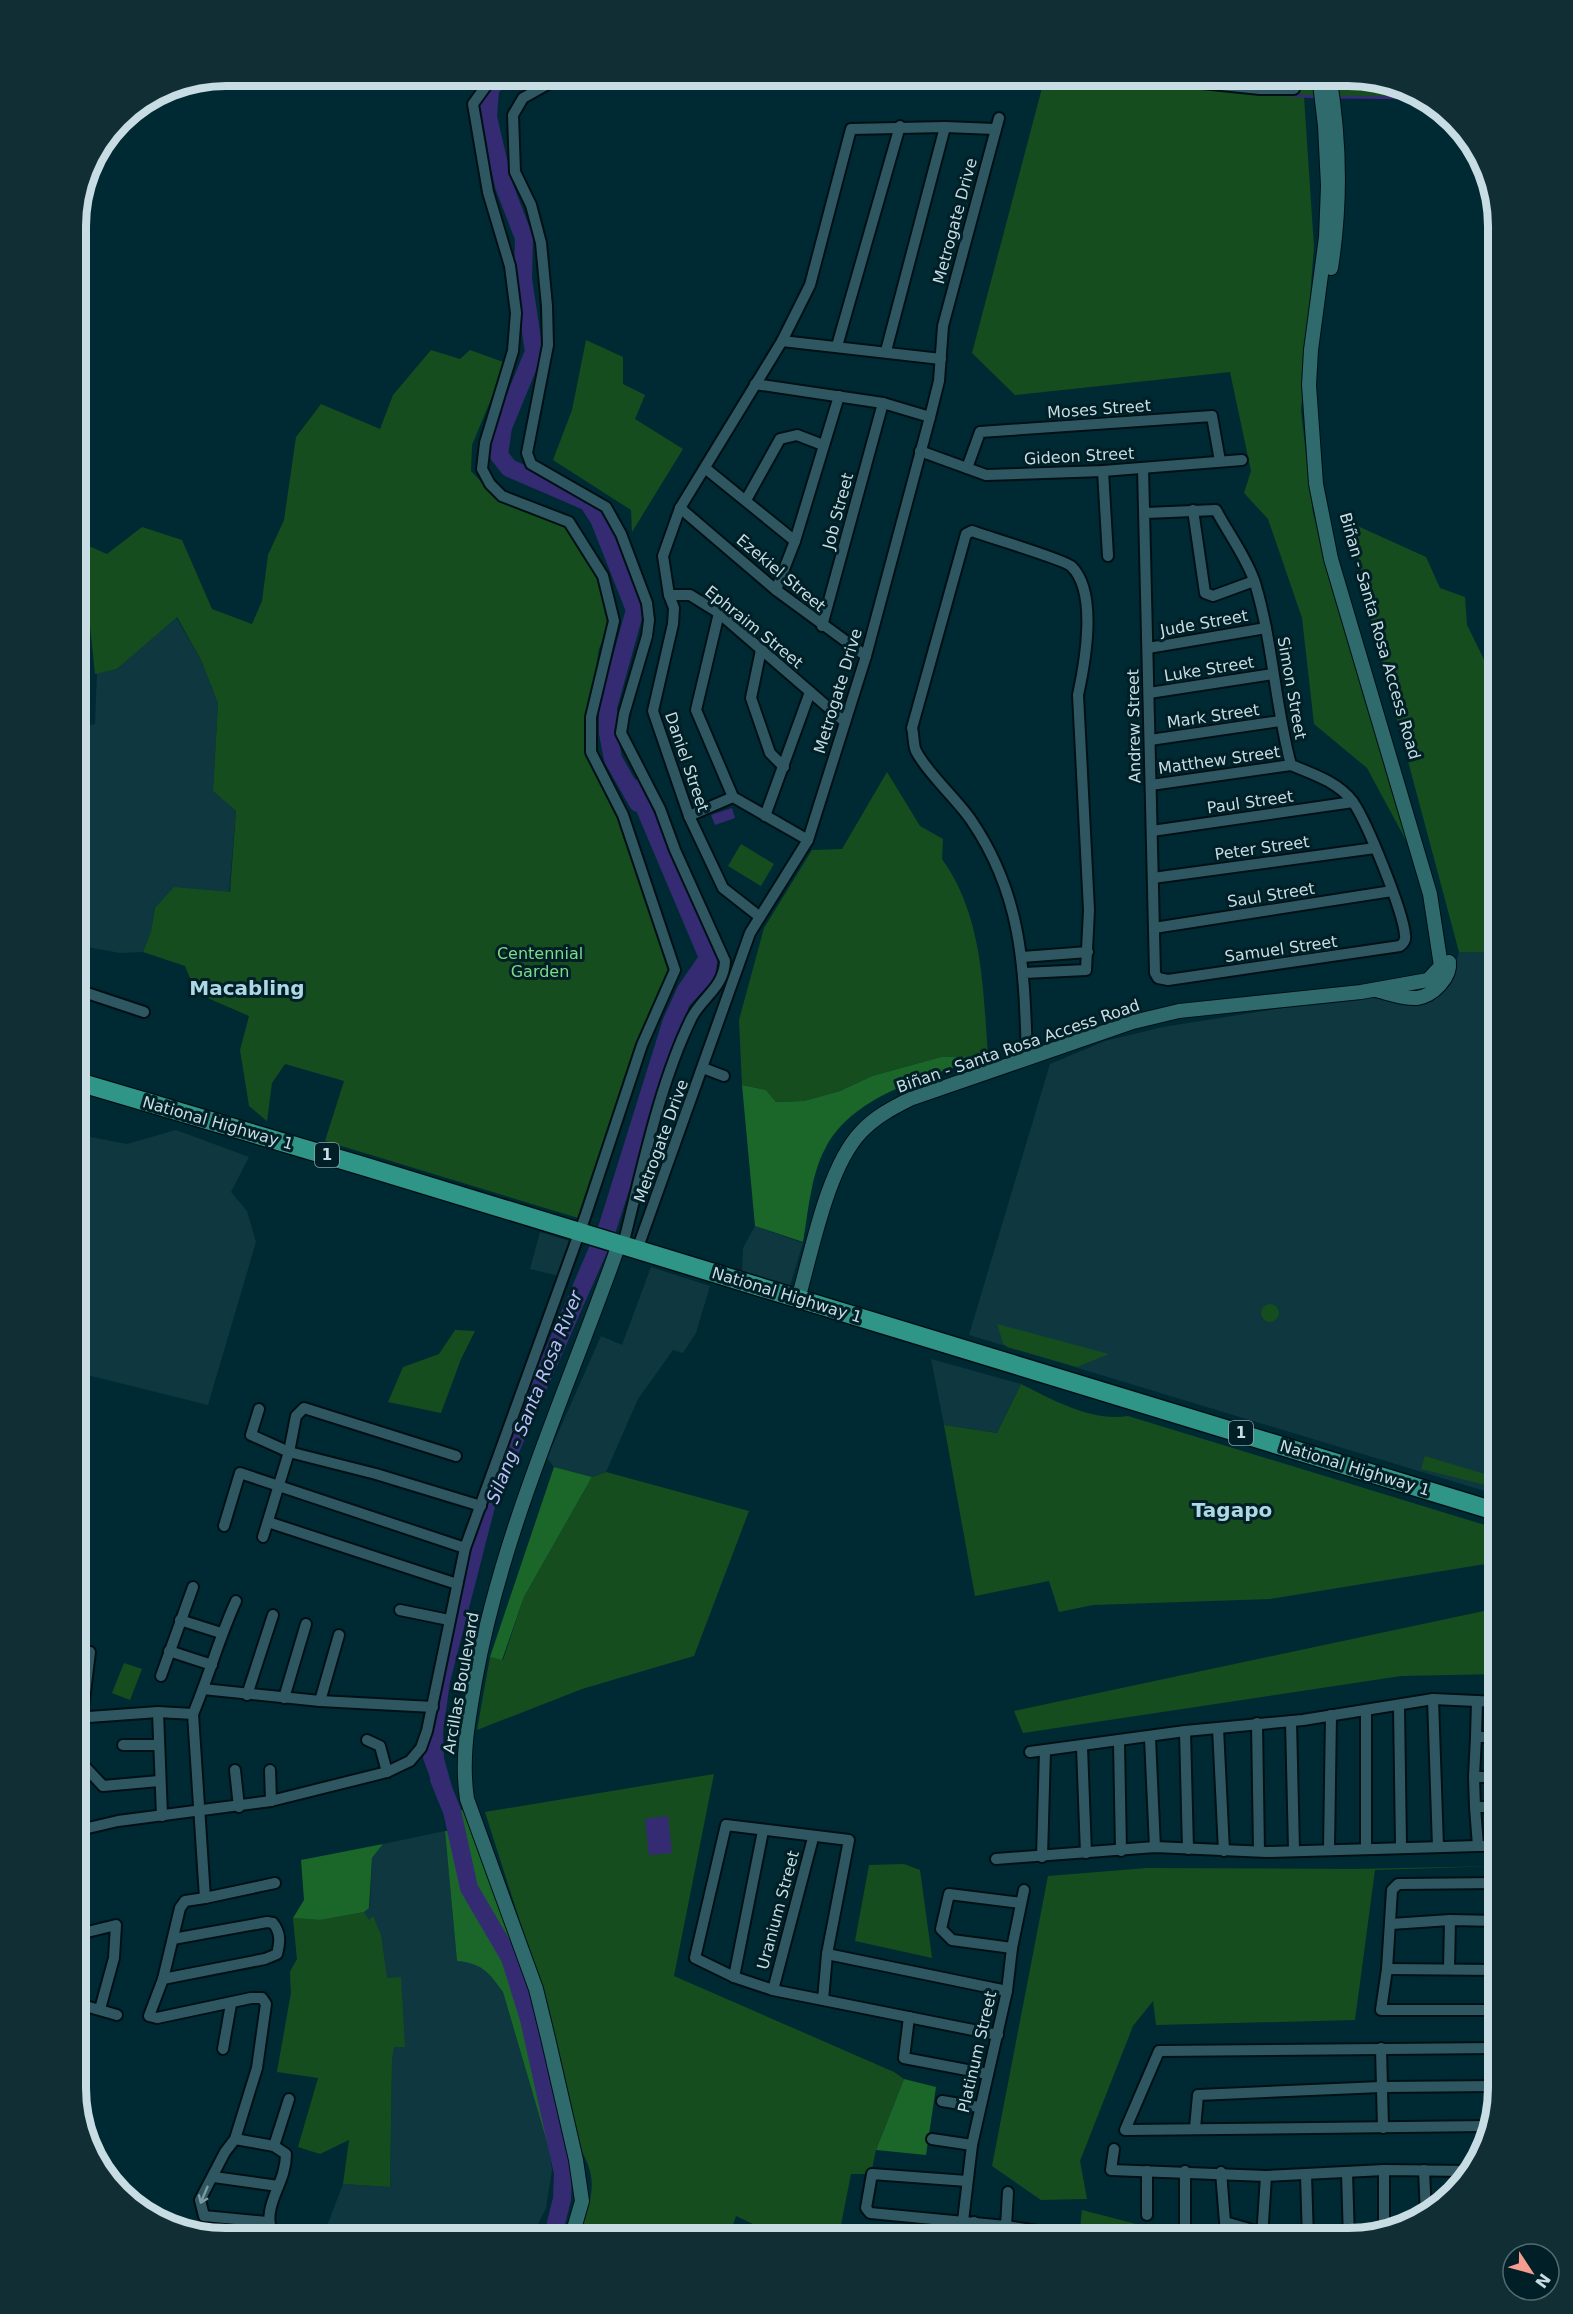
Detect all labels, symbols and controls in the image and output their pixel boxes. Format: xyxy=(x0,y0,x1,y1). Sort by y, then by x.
street label: Metrogate Drive xyxy=(929,156,981,286)
street label: Moses Street xyxy=(1047,396,1151,422)
street label: Gideon Street xyxy=(1023,444,1135,468)
street label: Job Street xyxy=(818,471,857,552)
street label: Biñan - Santa Rosa Access Road xyxy=(1336,510,1424,762)
street label: Ezekiel Street xyxy=(733,530,829,616)
street label: Ephraim Street xyxy=(701,582,807,672)
street label: Jude Street xyxy=(1158,606,1249,640)
street label: Metrogate Drive xyxy=(810,626,866,756)
street label: Simon Street xyxy=(1274,635,1310,741)
street label: Luke Street xyxy=(1163,652,1255,686)
street label: Andrew Street xyxy=(1124,669,1144,783)
street label: Mark Street xyxy=(1166,700,1260,732)
street label: Daniel Street xyxy=(661,709,713,815)
street label: Matthew Street xyxy=(1157,742,1281,778)
street label: Paul Street xyxy=(1206,787,1294,817)
street label: Peter Street xyxy=(1213,832,1311,864)
street label: Saul Street xyxy=(1226,879,1316,911)
street label: Samuel Street xyxy=(1223,932,1339,966)
park label: Centennial Garden xyxy=(497,944,583,981)
district label: Macabling xyxy=(189,976,305,1000)
street label: Biñan - Santa Rosa Access Road xyxy=(894,995,1142,1097)
street label: Metrogate Drive xyxy=(630,1077,692,1205)
street label: National Highway 1 xyxy=(140,1092,296,1154)
road number: 1 xyxy=(315,1143,339,1167)
street label: National Highway 1 xyxy=(710,1263,864,1327)
water label: Silang - Santa Rosa River xyxy=(482,1286,587,1506)
road number: 1 xyxy=(1229,1421,1253,1445)
street label: National Highway 1 xyxy=(1278,1436,1432,1500)
district label: Tagapo xyxy=(1192,1498,1272,1522)
street label: Arcillas Boulevard xyxy=(439,1611,483,1755)
street label: Uranium Street xyxy=(753,1849,803,1971)
street label: Platinum Street xyxy=(954,1989,1000,2115)
one-way arrow xyxy=(198,2186,209,2204)
north arrow xyxy=(1501,2242,1561,2302)
text: N xyxy=(1531,2270,1554,2292)

